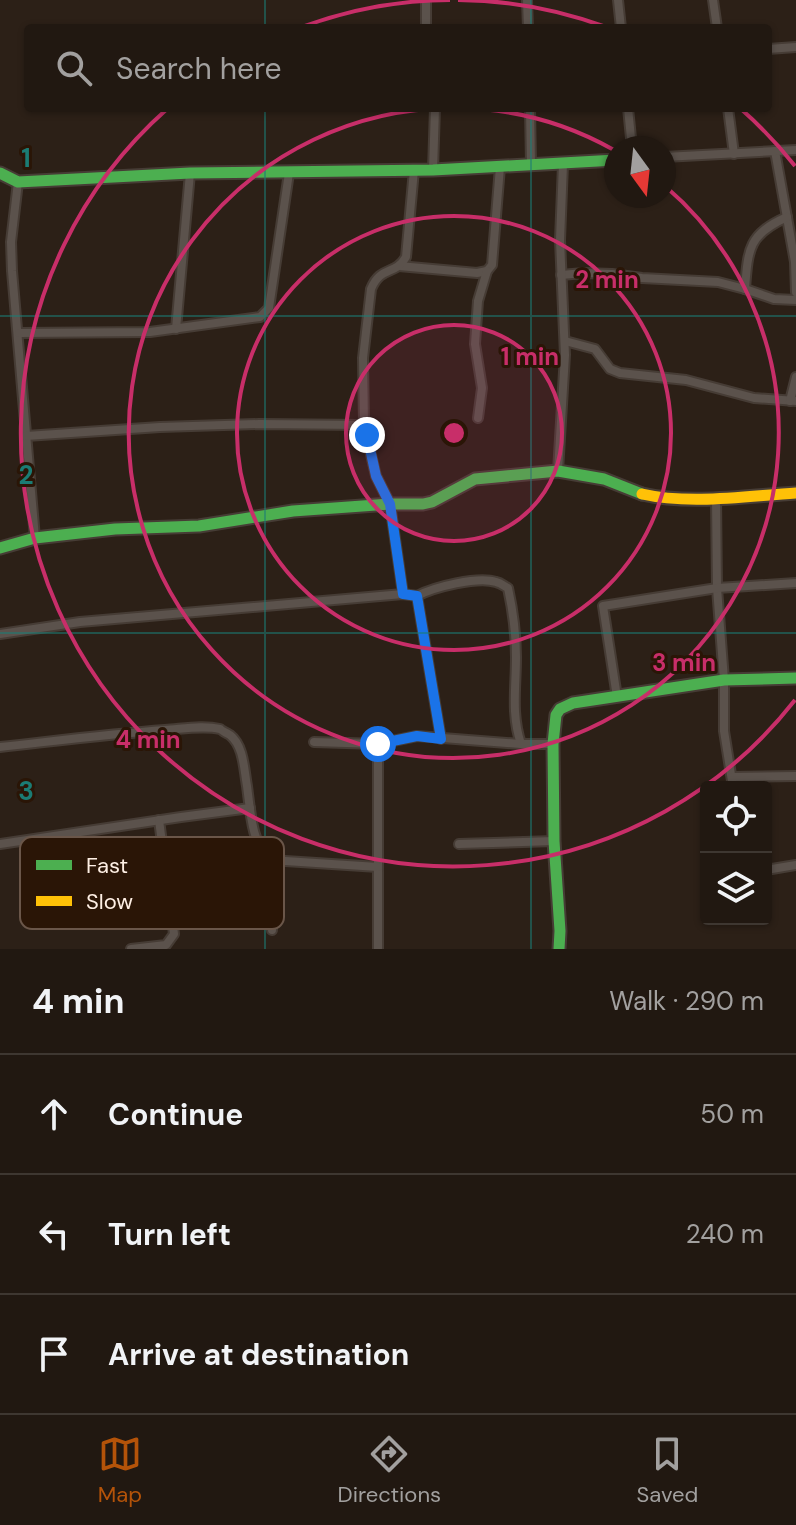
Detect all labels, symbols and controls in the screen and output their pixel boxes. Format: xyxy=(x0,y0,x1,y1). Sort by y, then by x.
search box xyxy=(24,24,772,112)
icon: search xyxy=(52,46,96,90)
text: Search here xyxy=(116,49,282,88)
north arrow xyxy=(604,136,676,208)
text: 1 xyxy=(21,141,31,175)
text: 2 min xyxy=(575,264,639,295)
text: 1 min xyxy=(501,341,559,372)
route end xyxy=(349,417,385,453)
centre of rings xyxy=(440,419,468,447)
text: 2 xyxy=(18,458,34,492)
text: 3 min xyxy=(652,647,716,678)
text: 4 min xyxy=(115,724,181,755)
route start xyxy=(360,726,396,762)
text: 3 xyxy=(18,774,34,808)
map controls xyxy=(700,781,772,925)
button: locate xyxy=(700,781,772,853)
legend xyxy=(20,837,284,929)
text: Fast xyxy=(86,851,128,880)
button: layers xyxy=(700,853,772,925)
text: Slow xyxy=(86,887,133,916)
text: 4 min xyxy=(32,979,124,1024)
text: Walk · 290 m xyxy=(609,984,764,1018)
icon: ahead xyxy=(32,1092,76,1136)
text: Continue xyxy=(108,1095,243,1134)
text: 50 m xyxy=(700,1097,764,1131)
icon: left xyxy=(32,1212,76,1256)
text: Turn left xyxy=(108,1215,231,1254)
text: 240 m xyxy=(686,1217,764,1251)
icon: arrive xyxy=(32,1332,76,1376)
text: Arrive at destination xyxy=(108,1335,409,1374)
tab: Map xyxy=(98,1432,142,1509)
tab: Directions xyxy=(338,1432,441,1509)
tab: Saved xyxy=(637,1432,698,1509)

